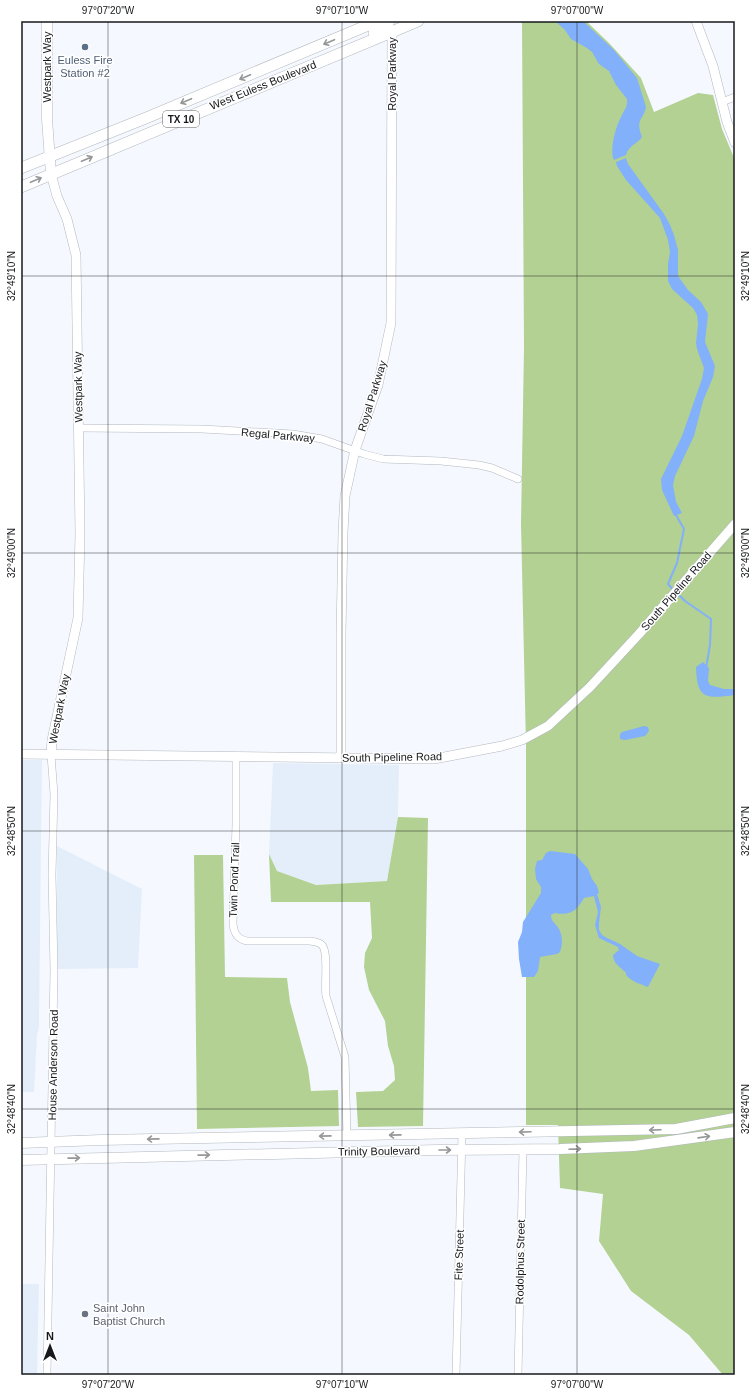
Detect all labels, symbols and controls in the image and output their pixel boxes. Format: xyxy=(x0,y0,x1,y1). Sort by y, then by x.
text: 97°07'20"W xyxy=(82,5,135,16)
text: 97°07'10"W xyxy=(316,5,369,16)
text: 97°07'00"W xyxy=(551,5,604,16)
street label: Westpark Way xyxy=(41,31,53,102)
street label: Royal Parkway xyxy=(386,37,398,111)
one-way arrow xyxy=(323,38,335,46)
marker: Euless Fire Station #2 xyxy=(80,42,90,52)
place label: Euless Fire Station #2 xyxy=(57,54,113,79)
street label: West Euless Boulevard xyxy=(208,58,318,112)
one-way arrow xyxy=(239,74,251,81)
one-way arrow xyxy=(181,98,193,106)
road number: TX 10 xyxy=(163,111,199,127)
one-way arrow xyxy=(80,155,92,163)
one-way arrow xyxy=(29,176,41,184)
text: 32°49'10"N xyxy=(6,251,17,301)
text: 32°49'10"N xyxy=(740,251,751,301)
street label: Westpark Way xyxy=(71,351,85,423)
street label: Royal Parkway xyxy=(356,359,389,433)
street label: Regal Parkway xyxy=(241,426,316,444)
text: 32°49'00"N xyxy=(6,528,17,578)
text: 32°49'00"N xyxy=(740,528,751,578)
street label: South Pipeline Road xyxy=(639,549,713,633)
street label: Westpark Way xyxy=(46,673,72,745)
street label: South Pipeline Road xyxy=(342,750,442,764)
text: 32°48'50"N xyxy=(6,806,17,856)
text: 32°48'50"N xyxy=(740,806,751,856)
street label: Twin Pond Trail xyxy=(227,842,241,918)
street label: House Anderson Road xyxy=(46,1010,60,1120)
text: 32°48'40"N xyxy=(6,1084,17,1134)
text: 32°48'40"N xyxy=(740,1084,751,1134)
one-way arrow xyxy=(649,1126,662,1134)
one-way arrow xyxy=(519,1129,532,1136)
one-way arrow xyxy=(389,1131,402,1139)
one-way arrow xyxy=(319,1133,332,1140)
one-way arrow xyxy=(697,1133,710,1141)
one-way arrow xyxy=(147,1135,160,1143)
street label: Trinity Boulevard xyxy=(338,1144,420,1158)
one-way arrow xyxy=(568,1145,581,1153)
one-way arrow xyxy=(438,1146,451,1154)
one-way arrow xyxy=(197,1151,210,1159)
one-way arrow xyxy=(67,1154,80,1162)
street label: Rodolphus Street xyxy=(513,1219,527,1305)
street label: Fite Street xyxy=(452,1229,466,1281)
place label: Saint John Baptist Church xyxy=(93,1302,165,1327)
marker: Saint John Baptist Church xyxy=(80,1309,90,1319)
north arrow xyxy=(30,1326,70,1366)
text: N xyxy=(46,1330,54,1342)
text: 97°07'20"W xyxy=(82,1379,135,1390)
text: 97°07'10"W xyxy=(316,1379,369,1390)
text: 97°07'00"W xyxy=(551,1379,604,1390)

